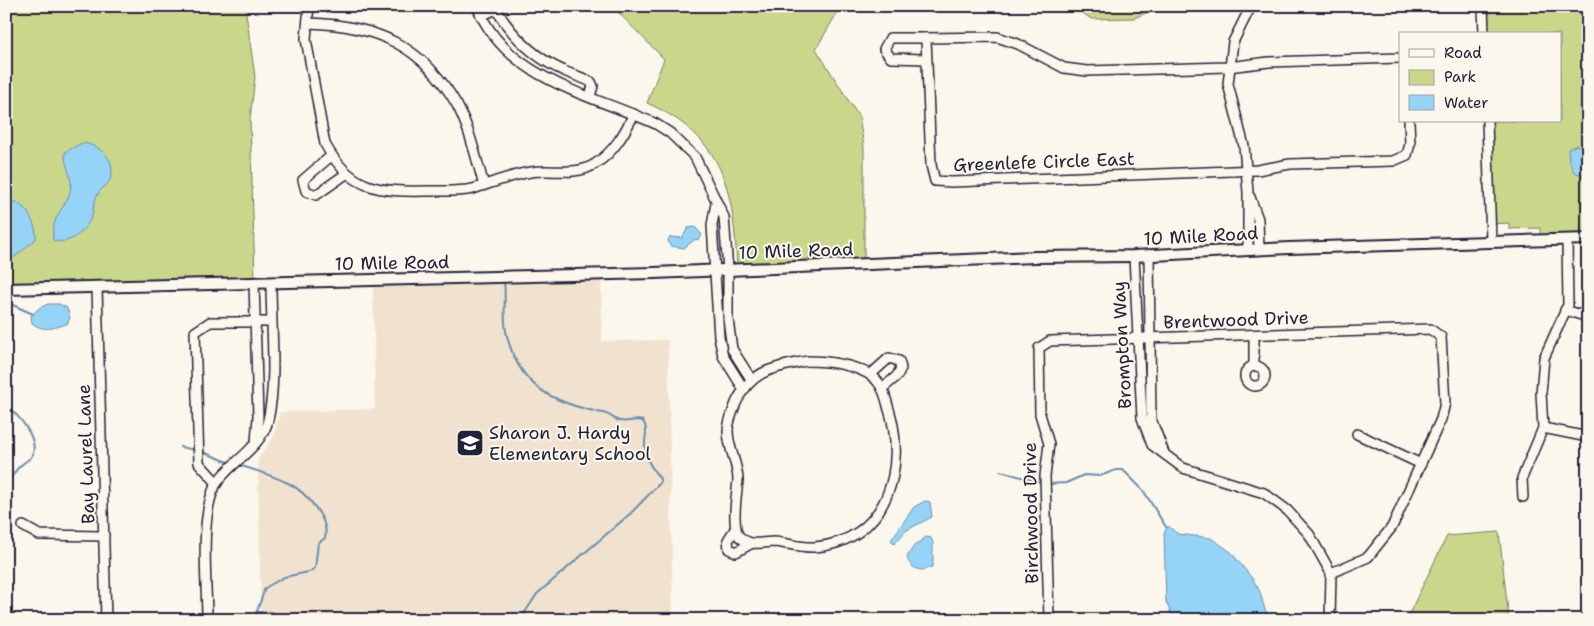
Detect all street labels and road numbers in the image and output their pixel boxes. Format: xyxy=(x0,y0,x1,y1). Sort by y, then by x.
street label: Greenlefe Circle East xyxy=(953,147,1135,177)
street label: 10 Mile Road xyxy=(1143,221,1259,251)
street label: 10 Mile Road xyxy=(738,237,854,265)
street label: 10 Mile Road xyxy=(334,250,450,276)
street label: Brompton Way xyxy=(1107,281,1137,409)
street label: Brentwood Drive xyxy=(1163,305,1309,335)
street label: Bay Laurel Lane xyxy=(72,384,100,524)
street label: Birchwood Drive xyxy=(1018,442,1044,584)

